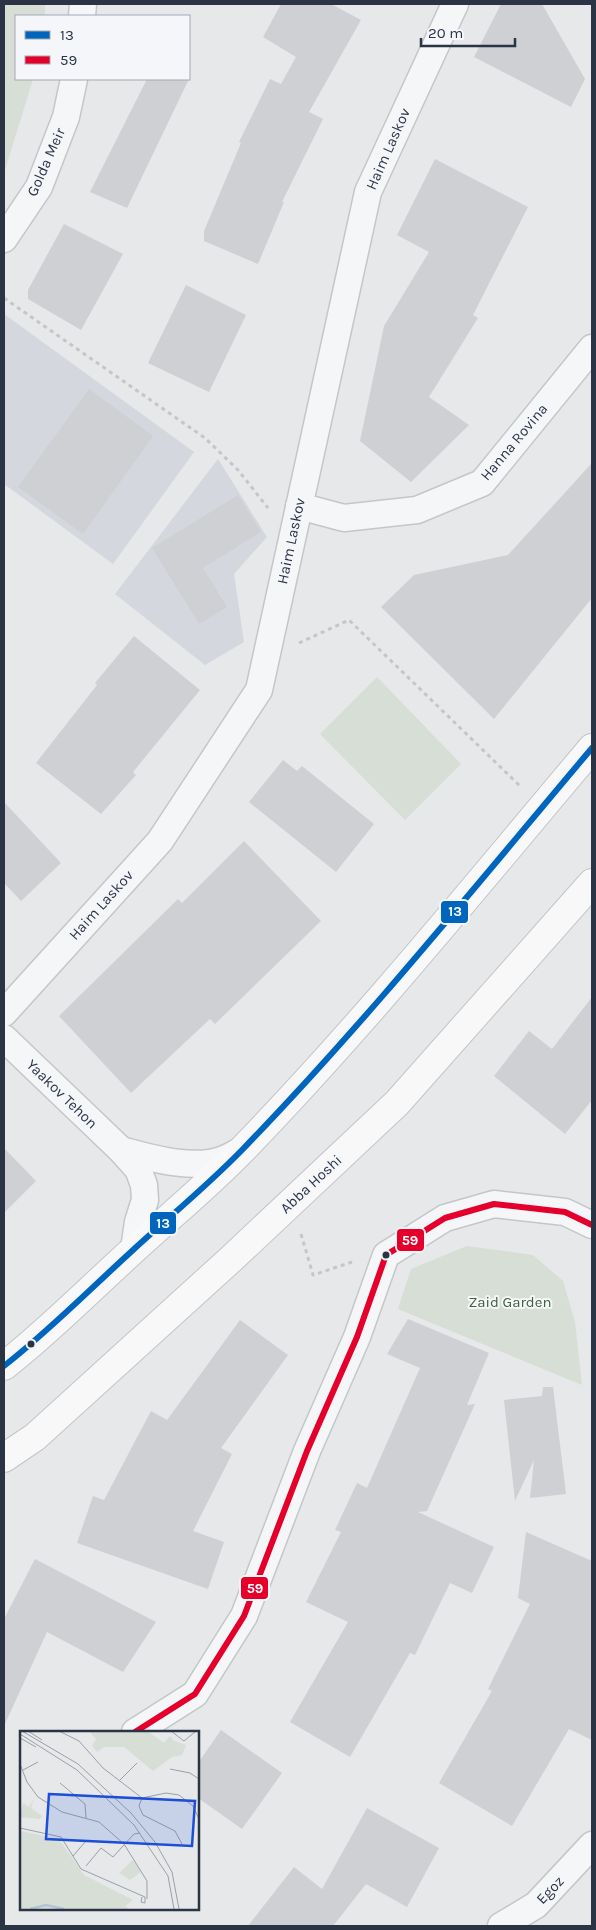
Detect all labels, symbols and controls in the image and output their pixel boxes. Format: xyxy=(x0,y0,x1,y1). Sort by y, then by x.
legend xyxy=(15,15,190,80)
scale bar xyxy=(421,15,515,47)
text: 20 m xyxy=(428,24,463,42)
text: 13 xyxy=(60,26,74,44)
text: 59 xyxy=(60,51,77,69)
street label: Haim Laskov xyxy=(362,105,414,193)
street label: Golda Meir xyxy=(23,124,69,199)
street label: Hanna Rovina xyxy=(477,400,551,484)
street label: Haim Laskov xyxy=(273,496,309,586)
street label: Haim Laskov xyxy=(65,866,137,944)
line badge: 13 xyxy=(440,900,469,924)
text: 13 xyxy=(448,903,462,920)
street label: Yaakov Tehon xyxy=(23,1056,101,1132)
street label: Abba Hoshi xyxy=(276,1151,346,1217)
line badge: 13 xyxy=(149,1211,177,1235)
text: 13 xyxy=(156,1215,170,1232)
line badge: 59 xyxy=(396,1228,425,1252)
text: 59 xyxy=(402,1232,418,1249)
unlabelled marker xyxy=(381,1250,391,1260)
park label: Zaid Garden xyxy=(468,1293,552,1311)
unlabelled marker xyxy=(26,1339,36,1349)
line badge: 59 xyxy=(240,1576,269,1600)
text: 59 xyxy=(247,1580,263,1597)
inset map xyxy=(20,1731,199,1910)
street label: Egoz xyxy=(532,1872,568,1908)

